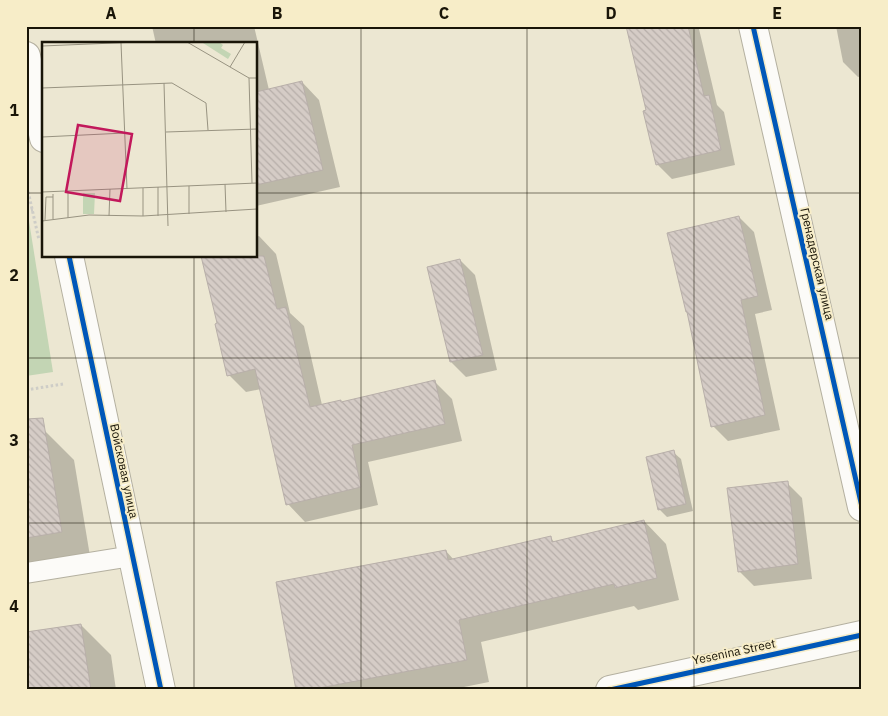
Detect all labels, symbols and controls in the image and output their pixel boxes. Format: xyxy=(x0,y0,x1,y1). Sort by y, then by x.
text: A xyxy=(106,3,117,23)
text: B xyxy=(272,3,283,23)
text: C xyxy=(439,3,449,23)
text: D xyxy=(605,3,617,23)
text: E xyxy=(772,3,782,23)
inset map xyxy=(42,42,258,258)
text: 1 xyxy=(9,100,19,120)
street label: Гренадерская улица xyxy=(797,206,838,322)
text: 2 xyxy=(9,265,19,285)
street label: Войсковая улица xyxy=(107,422,142,520)
text: 3 xyxy=(9,430,19,450)
text: 4 xyxy=(9,596,19,616)
street label: Yesenina Street xyxy=(691,635,777,668)

